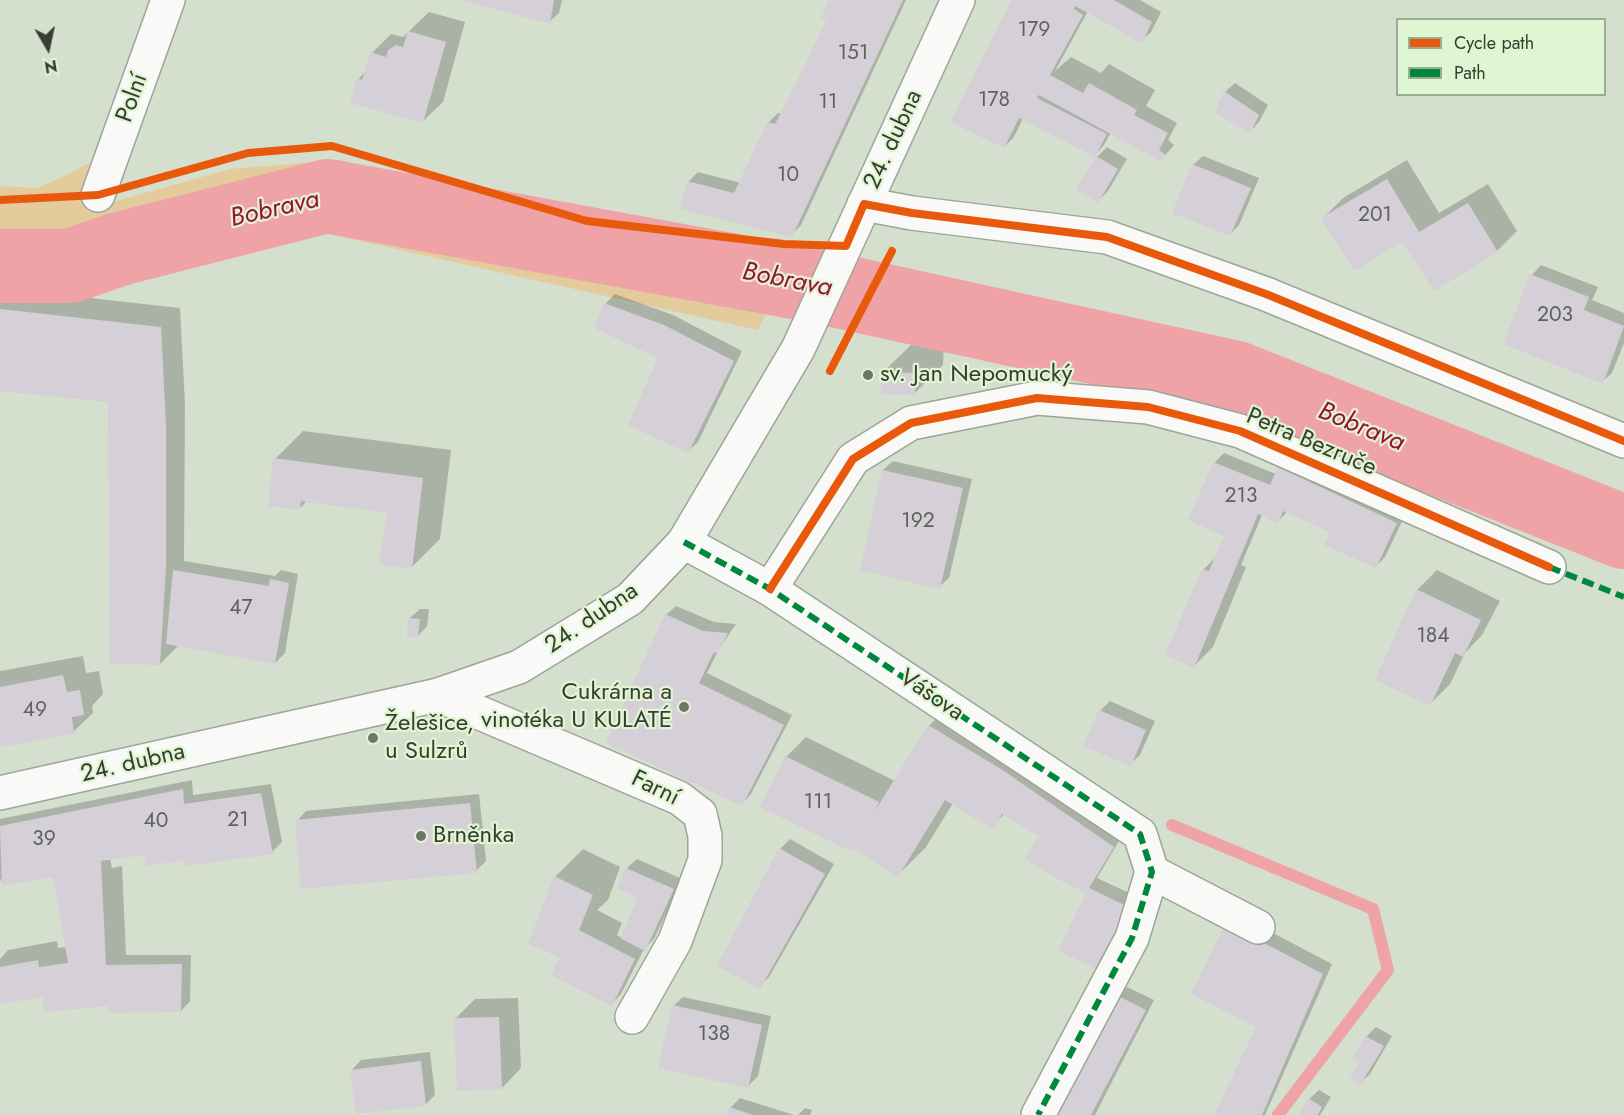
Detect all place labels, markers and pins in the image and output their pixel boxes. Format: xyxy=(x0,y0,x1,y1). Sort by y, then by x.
place label: sv. Jan Nepomucký xyxy=(880,361,1072,389)
marker: sv. Jan Nepomucký xyxy=(861,368,875,382)
place label: Cukrárna a vinotéka U KULATÉ xyxy=(481,679,672,735)
marker: Cukrárna a vinotéka U KULATÉ xyxy=(677,700,691,714)
place label: Želešice, u Sulzrů xyxy=(385,710,474,766)
marker: Želešice, u Sulzrů xyxy=(366,731,380,745)
place label: Brněnka xyxy=(433,822,514,850)
marker: Brněnka xyxy=(414,829,428,843)

